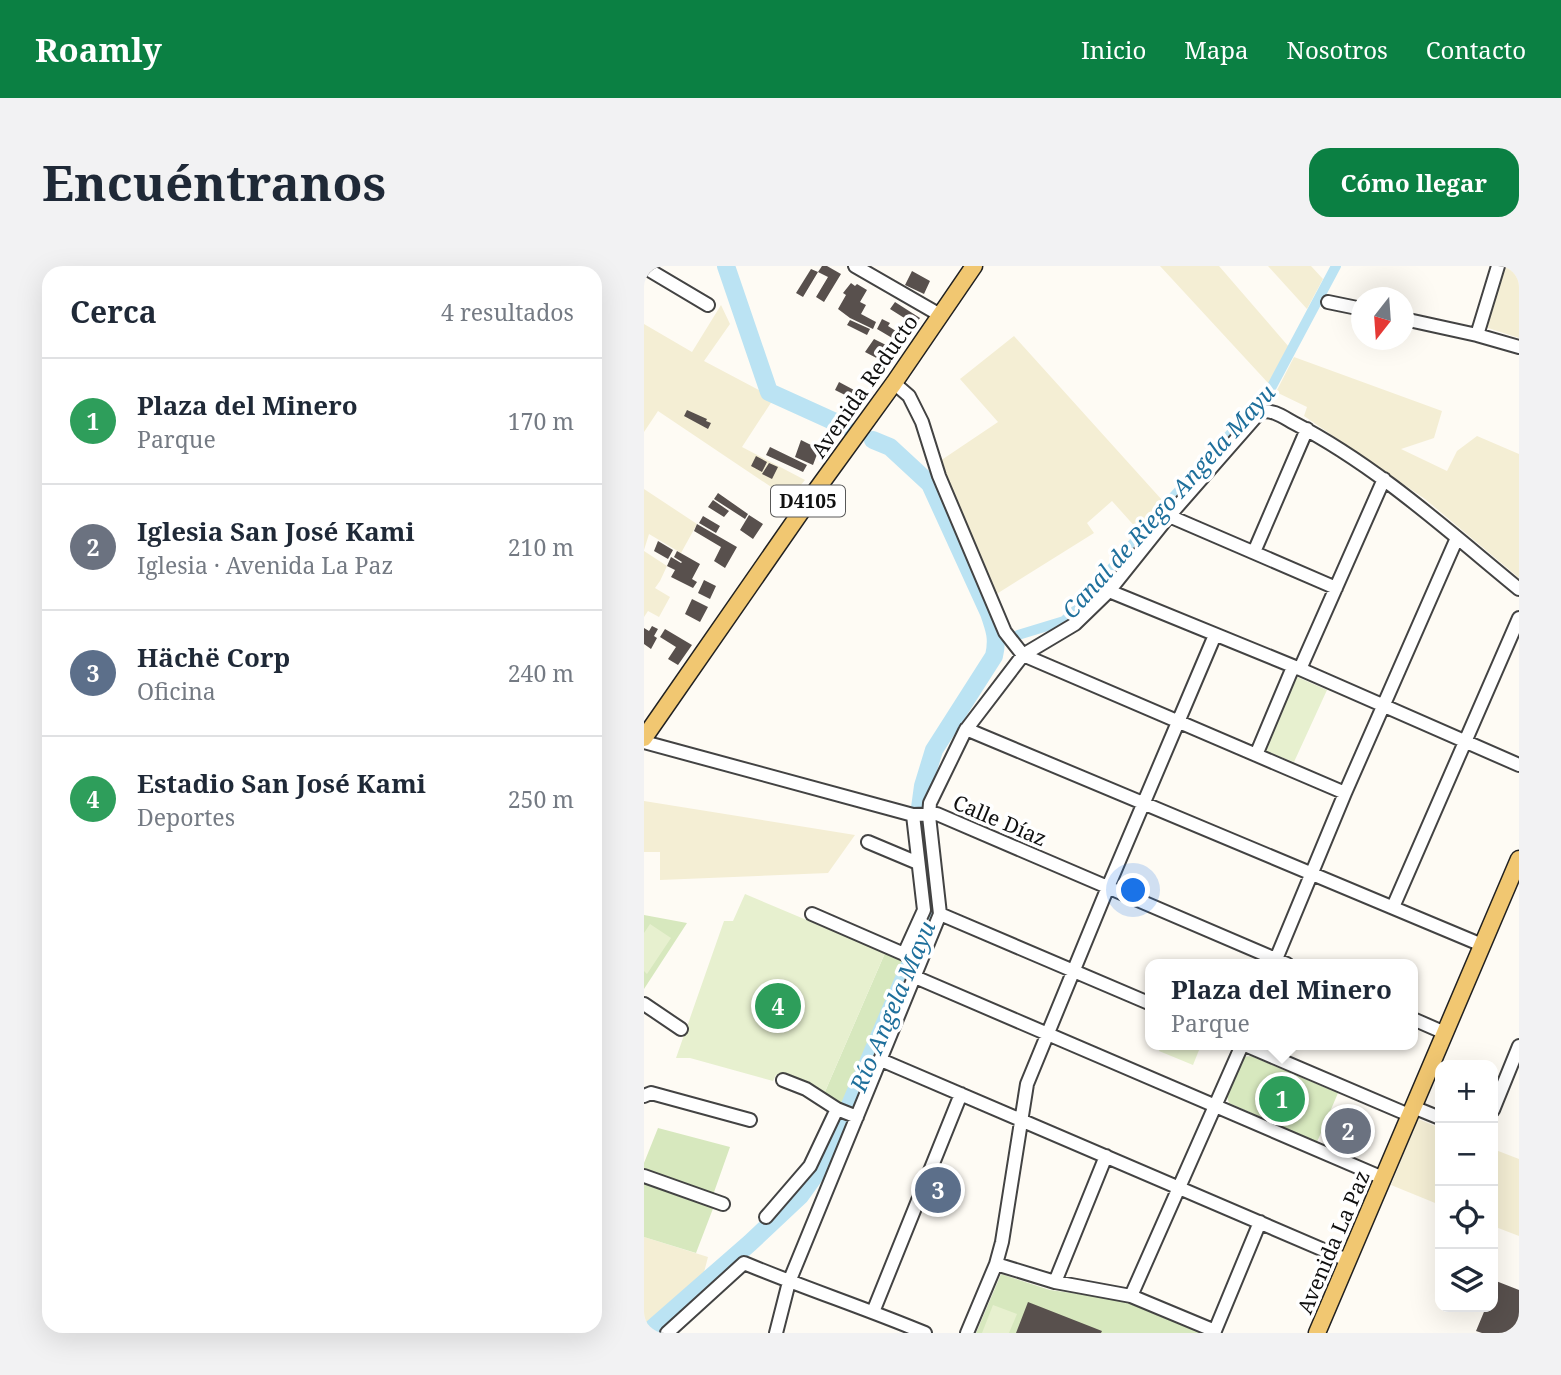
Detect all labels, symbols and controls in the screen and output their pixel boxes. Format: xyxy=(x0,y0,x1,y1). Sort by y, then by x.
text: Roamly xyxy=(35,27,162,72)
text: Inicio xyxy=(1081,33,1146,66)
text: Mapa xyxy=(1184,33,1249,66)
text: Nosotros xyxy=(1287,33,1388,66)
text: Contacto xyxy=(1426,33,1526,66)
button: Cómo llegar xyxy=(1309,148,1519,217)
text: Encuéntranos xyxy=(42,149,386,215)
north arrow xyxy=(1351,287,1414,350)
text: Cerca xyxy=(70,291,157,332)
text: 4 resultados xyxy=(441,296,574,328)
street label: Avenida Reducto xyxy=(804,309,924,463)
water label: Canal de Riego Angela Mayu xyxy=(1054,377,1282,625)
text: Plaza del Minero xyxy=(137,387,358,423)
text: 1 xyxy=(87,405,100,437)
text: 170 m xyxy=(508,405,574,437)
text: Parque xyxy=(137,423,216,455)
road number: D4105 xyxy=(771,485,845,516)
text: Iglesia San José Kami xyxy=(137,513,415,549)
text: 2 xyxy=(87,531,100,563)
text: 210 m xyxy=(508,531,574,563)
text: Iglesia · Avenida La Paz xyxy=(137,549,393,581)
text: Hächë Corp xyxy=(137,639,290,675)
text: 3 xyxy=(87,657,100,689)
text: 240 m xyxy=(508,657,574,689)
text: Oficina xyxy=(137,675,216,707)
text: Estadio San José Kami xyxy=(137,765,426,801)
text: 4 xyxy=(87,783,100,815)
text: 250 m xyxy=(508,783,574,815)
street label: Calle Díaz xyxy=(949,788,1051,852)
text: Deportes xyxy=(137,801,235,833)
your location xyxy=(1116,873,1150,907)
water label: Río Angela Mayu xyxy=(841,916,942,1097)
popup xyxy=(1145,959,1418,1050)
text: Plaza del Minero xyxy=(1171,971,1392,1007)
pin: 4 xyxy=(755,980,801,1032)
text: Parque xyxy=(1171,1007,1250,1039)
map controls xyxy=(1435,1060,1498,1312)
button: + xyxy=(1435,1060,1498,1123)
pin: 1 xyxy=(1259,1073,1305,1125)
pin: 2 xyxy=(1325,1105,1371,1157)
button: − xyxy=(1435,1123,1498,1186)
pin: 3 xyxy=(915,1164,961,1216)
street label: Avenida La Paz xyxy=(1290,1166,1376,1318)
button: locate xyxy=(1435,1186,1498,1249)
button: layers xyxy=(1435,1249,1498,1312)

